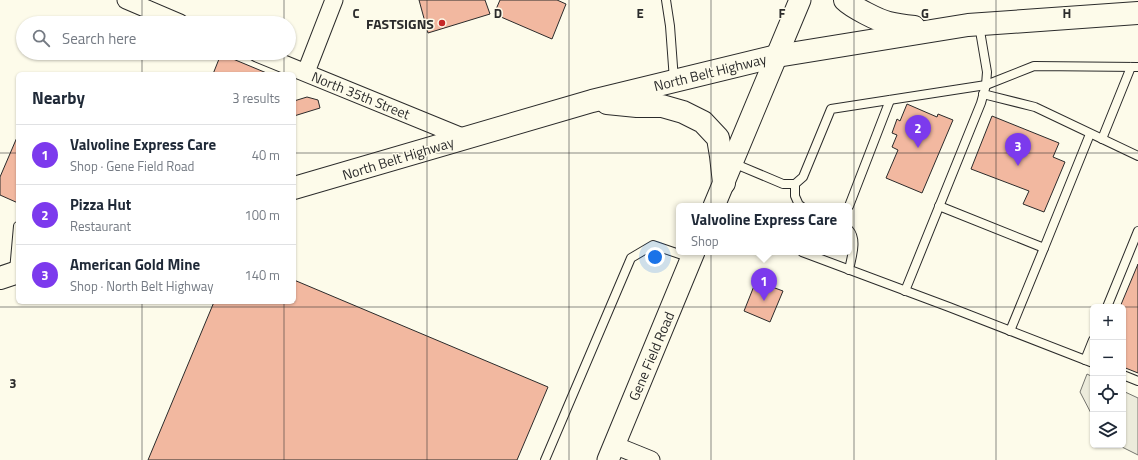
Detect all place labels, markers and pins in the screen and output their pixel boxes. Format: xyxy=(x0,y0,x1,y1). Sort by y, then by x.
place label: FASTSIGNS xyxy=(366,13,434,34)
marker: FASTSIGNS xyxy=(437,18,447,28)
pin: 2 xyxy=(905,115,931,148)
pin: 3 xyxy=(1005,133,1031,166)
pin: 1 xyxy=(751,268,777,301)

